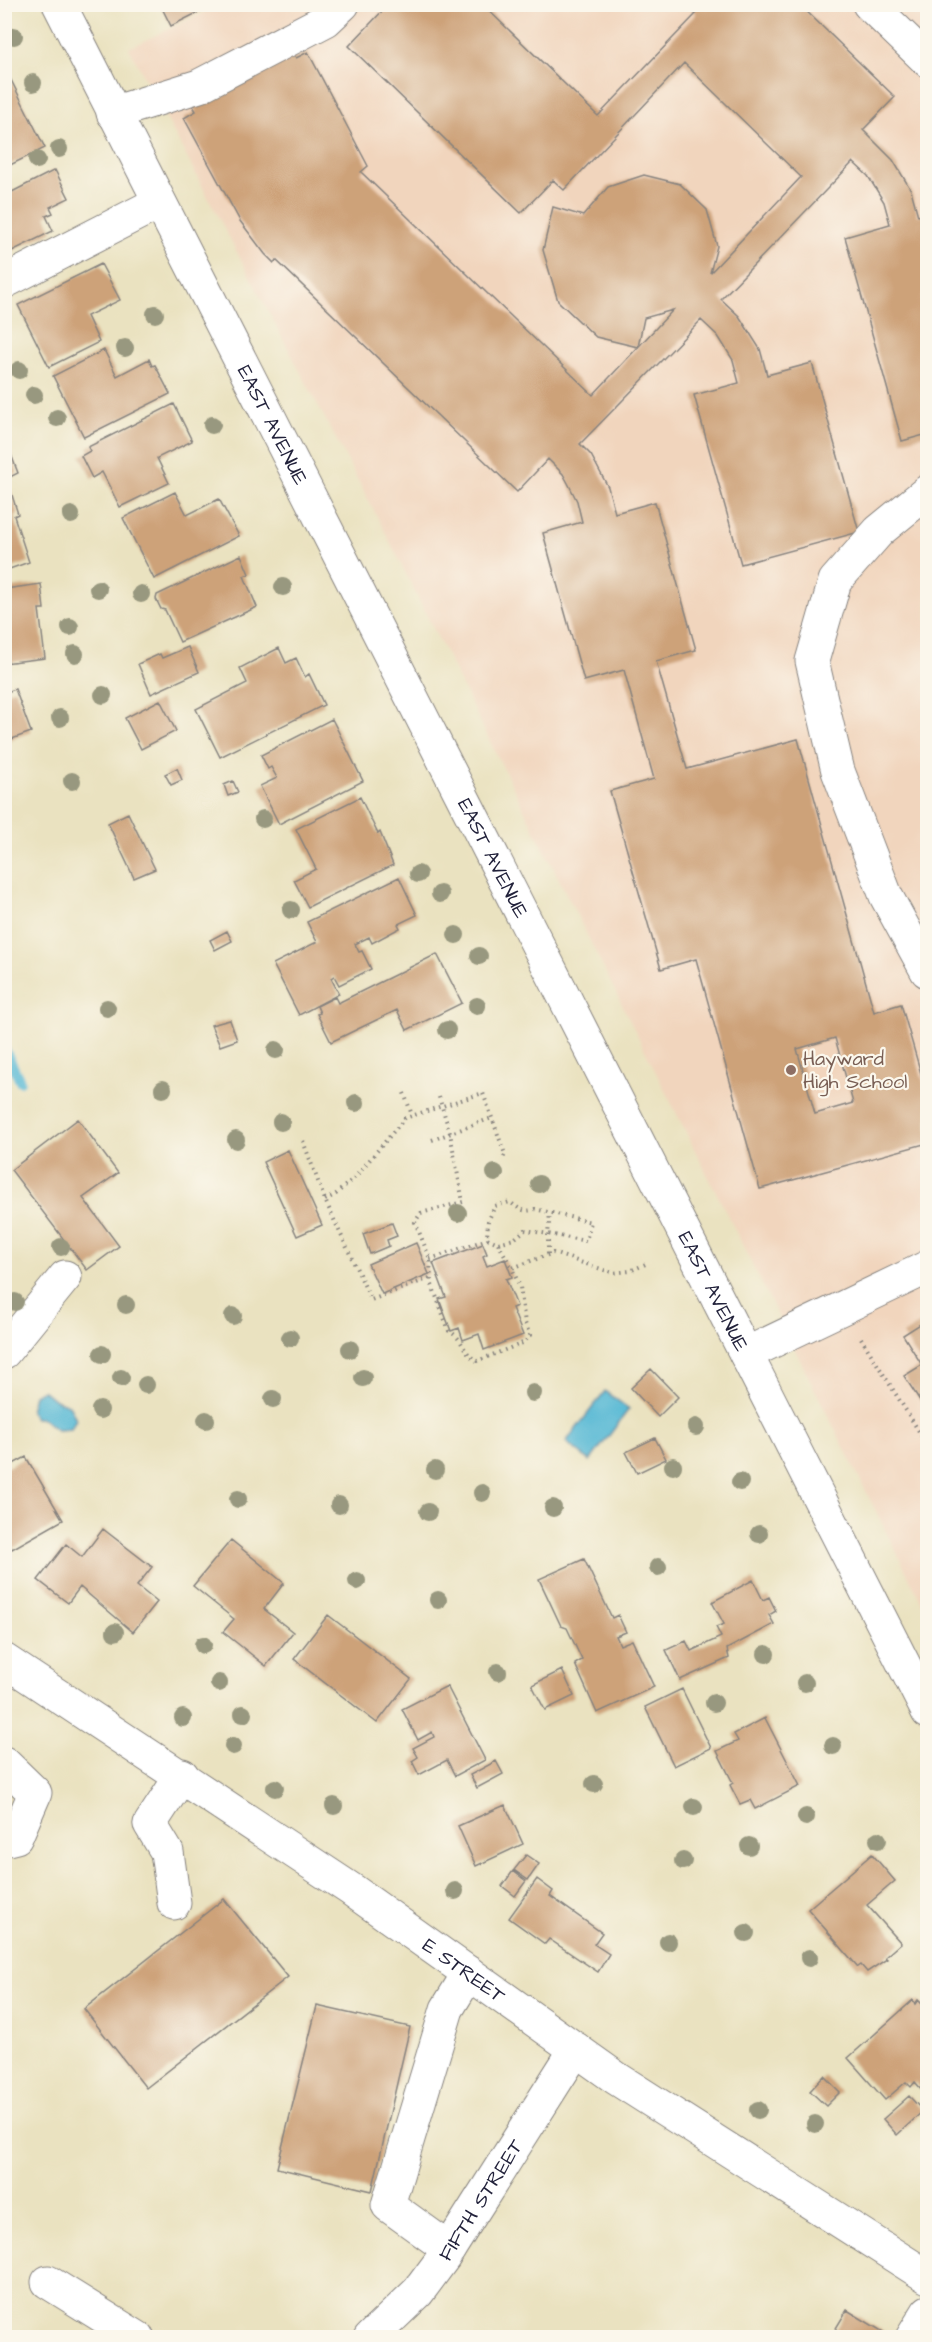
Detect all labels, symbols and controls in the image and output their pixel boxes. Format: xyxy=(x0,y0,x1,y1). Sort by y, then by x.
street label: EAST AVENUE xyxy=(230,360,314,490)
street label: EAST AVENUE xyxy=(450,794,535,923)
place label: Hayward High School xyxy=(803,1045,907,1097)
marker: Hayward High School xyxy=(784,1063,798,1077)
street label: EAST AVENUE xyxy=(671,1227,755,1356)
street label: E STREET xyxy=(417,1932,511,2010)
street label: FIFTH STREET xyxy=(432,2134,531,2266)

